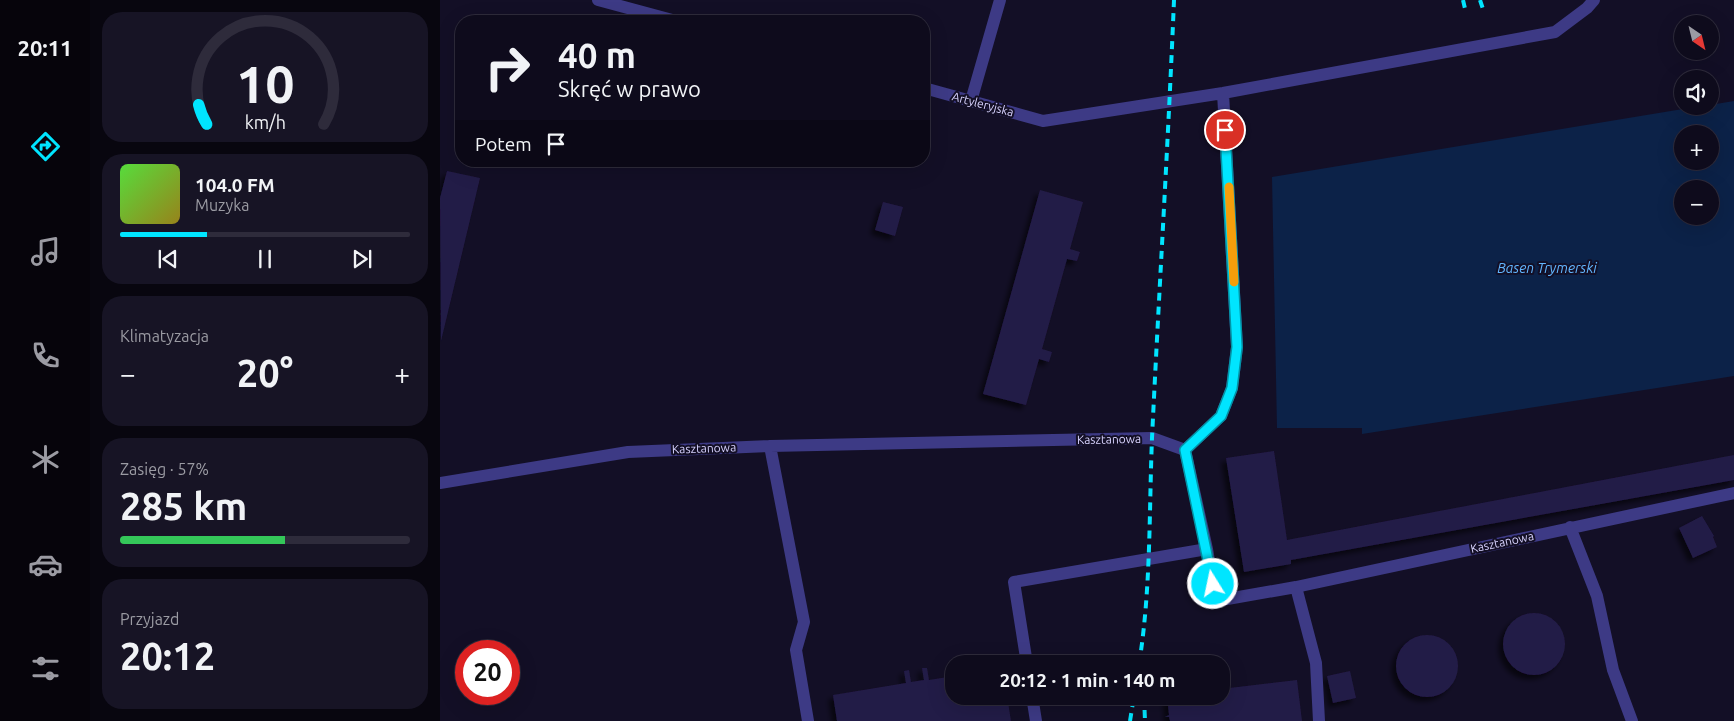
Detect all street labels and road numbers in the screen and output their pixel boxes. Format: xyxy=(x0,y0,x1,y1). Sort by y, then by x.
street label: Artyleryjska xyxy=(951,89,1015,119)
street label: Kasztanowa xyxy=(1077,432,1141,446)
street label: Kasztanowa xyxy=(672,440,736,456)
street label: Kasztanowa xyxy=(1469,529,1535,555)

